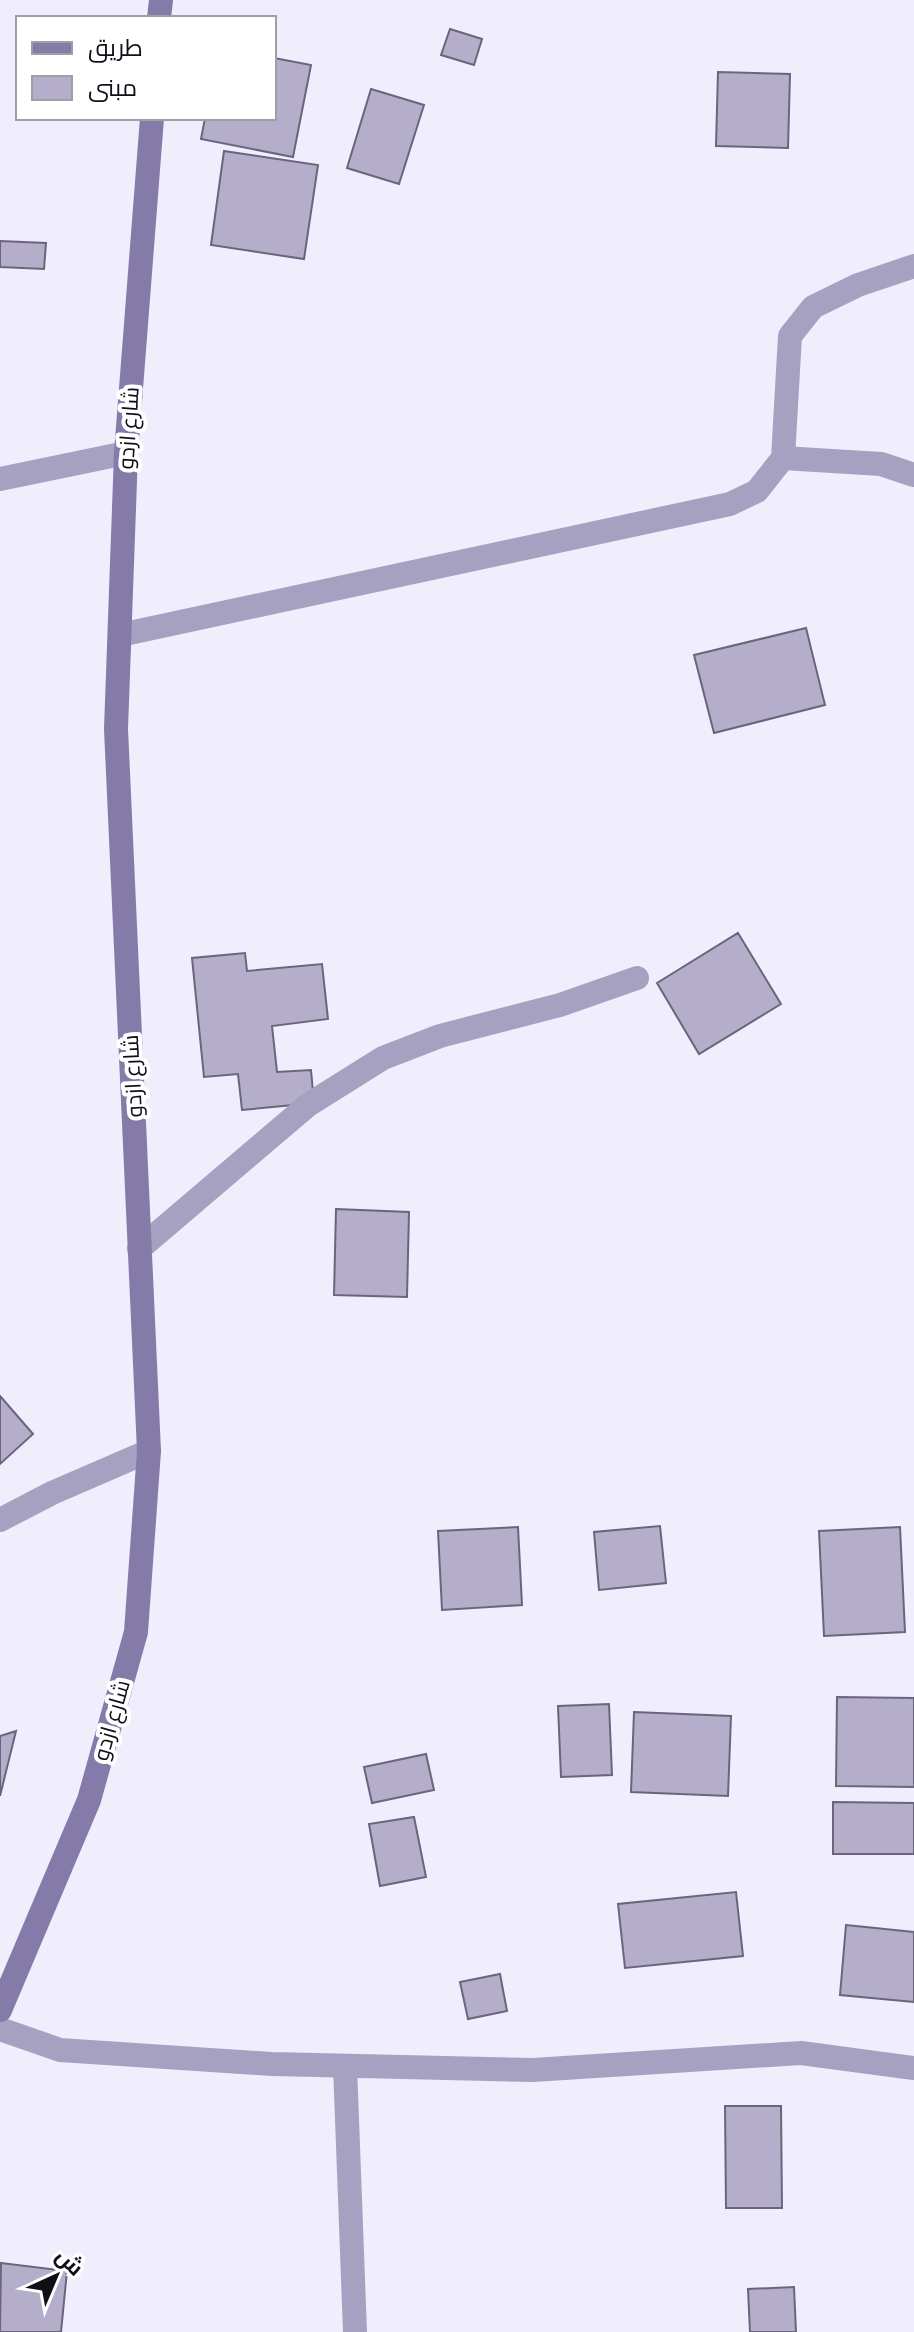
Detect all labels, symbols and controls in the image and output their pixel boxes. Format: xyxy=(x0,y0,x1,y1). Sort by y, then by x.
legend xyxy=(16,16,276,120)
text: طريق xyxy=(88,32,143,63)
text: مبنى xyxy=(88,72,137,103)
street label: شارع ازدو xyxy=(111,386,146,470)
street label: شارع ازدو xyxy=(116,1034,149,1118)
street label: شارع ازدو xyxy=(86,1676,137,1764)
north arrow xyxy=(16,2236,96,2316)
text: ش xyxy=(49,2242,90,2282)

